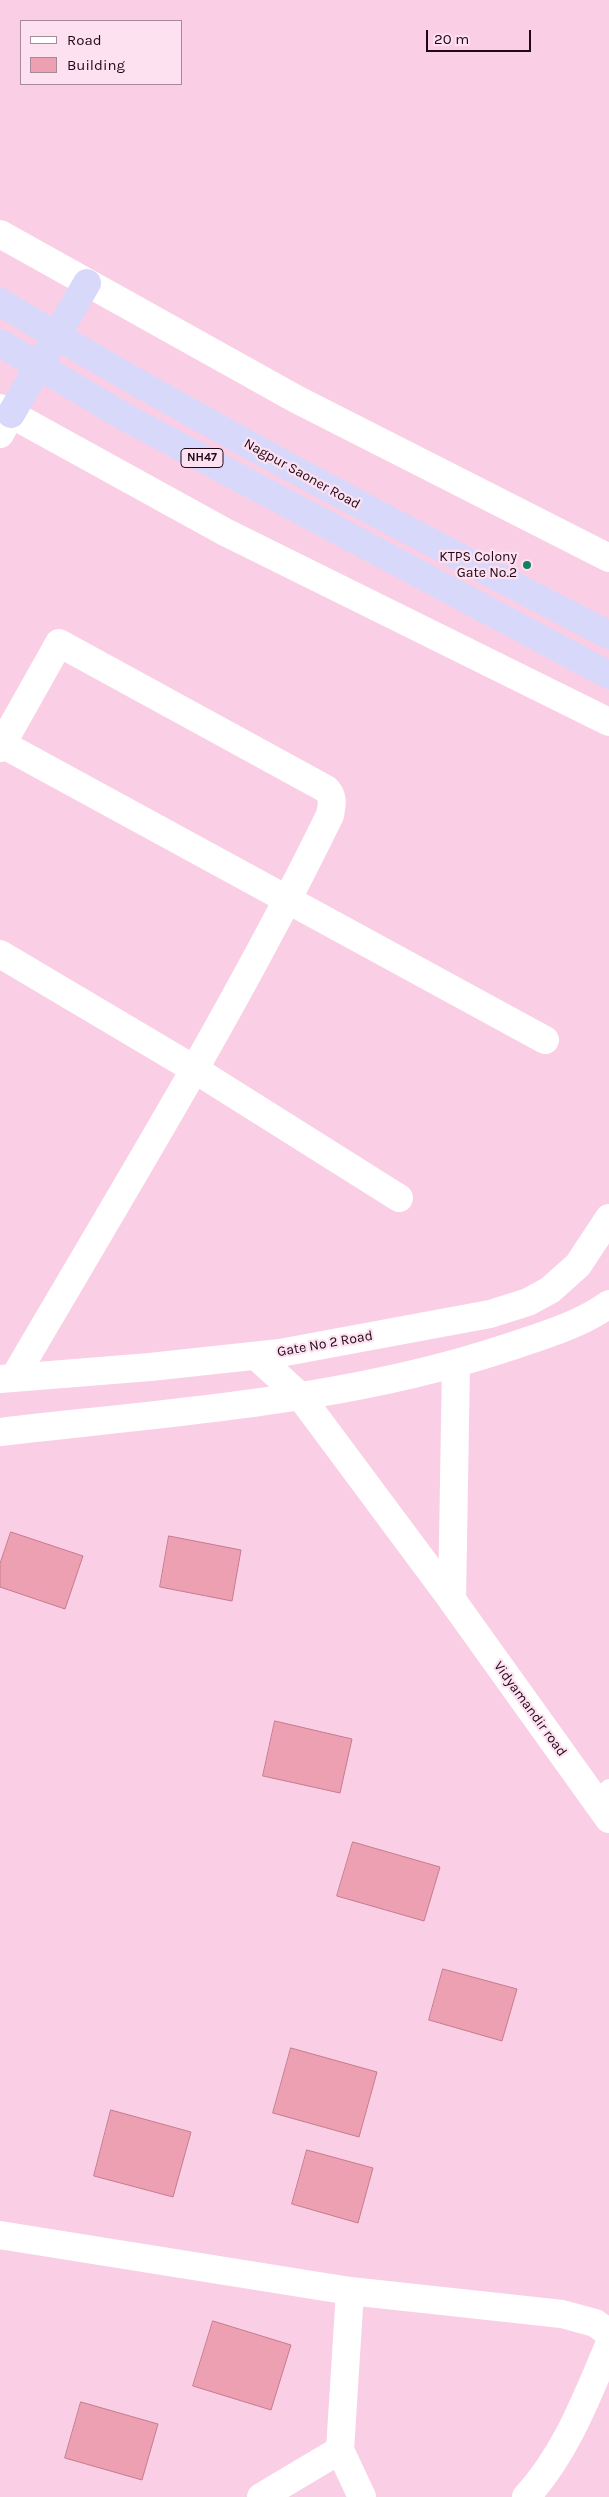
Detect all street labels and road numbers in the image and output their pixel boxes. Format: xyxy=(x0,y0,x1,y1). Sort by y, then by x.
street label: Nagpur Saoner Road xyxy=(241,435,363,513)
road number: NH47 xyxy=(181,448,223,468)
street label: Gate No 2 Road xyxy=(276,1327,374,1361)
street label: Vidyamandir road xyxy=(490,1658,570,1760)

